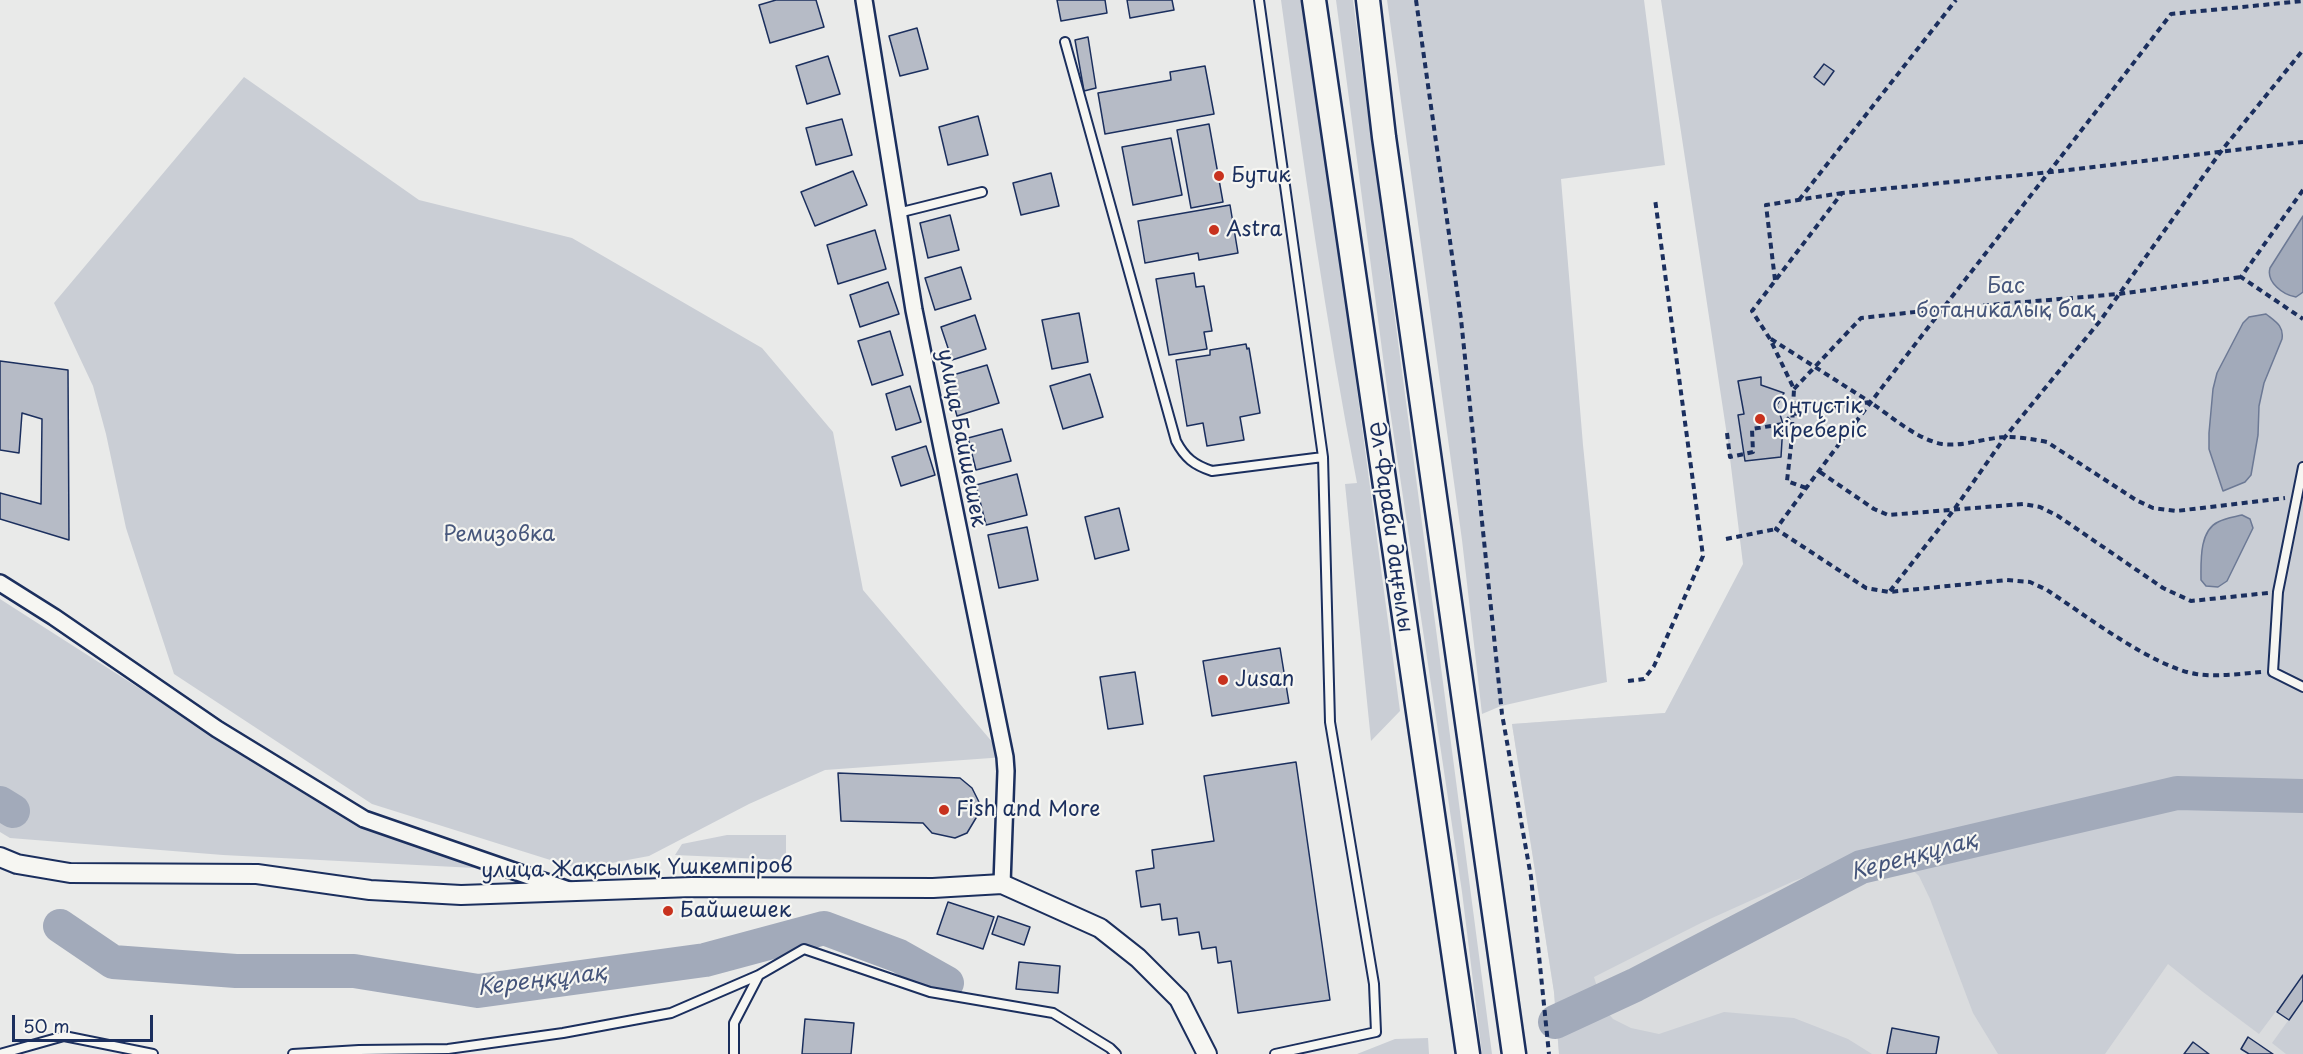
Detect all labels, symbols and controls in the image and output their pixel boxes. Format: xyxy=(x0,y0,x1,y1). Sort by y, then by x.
place label: Бутик xyxy=(1231,163,1291,189)
marker: Бутик xyxy=(1212,169,1226,183)
place label: Astra xyxy=(1226,217,1282,243)
marker: Astra xyxy=(1207,223,1221,237)
park label: Бас ботаникалық бақ xyxy=(1916,274,2096,324)
street label: улица Байшешек xyxy=(931,347,991,529)
place label: Оңтүстік кіреберіс xyxy=(1772,394,1867,444)
marker: Оңтүстік кіреберіс xyxy=(1753,412,1767,426)
street label: Әл-Фараби даңғылы xyxy=(1363,420,1417,634)
park label: Ремизовка xyxy=(443,522,555,548)
place label: Jusan xyxy=(1235,667,1294,693)
marker: Jusan xyxy=(1216,673,1230,687)
place label: Fish and More xyxy=(956,797,1100,823)
marker: Fish and More xyxy=(937,803,951,817)
water label: Кереңқұлақ xyxy=(1848,827,1980,887)
street label: улица Жақсылық Үшкемпіров xyxy=(481,854,793,884)
place label: Байшешек xyxy=(680,898,791,924)
marker: Байшешек xyxy=(661,904,675,918)
water label: Кереңқұлақ xyxy=(476,960,608,1002)
scale bar xyxy=(15,1003,156,1041)
text: 50 m xyxy=(23,1012,70,1039)

